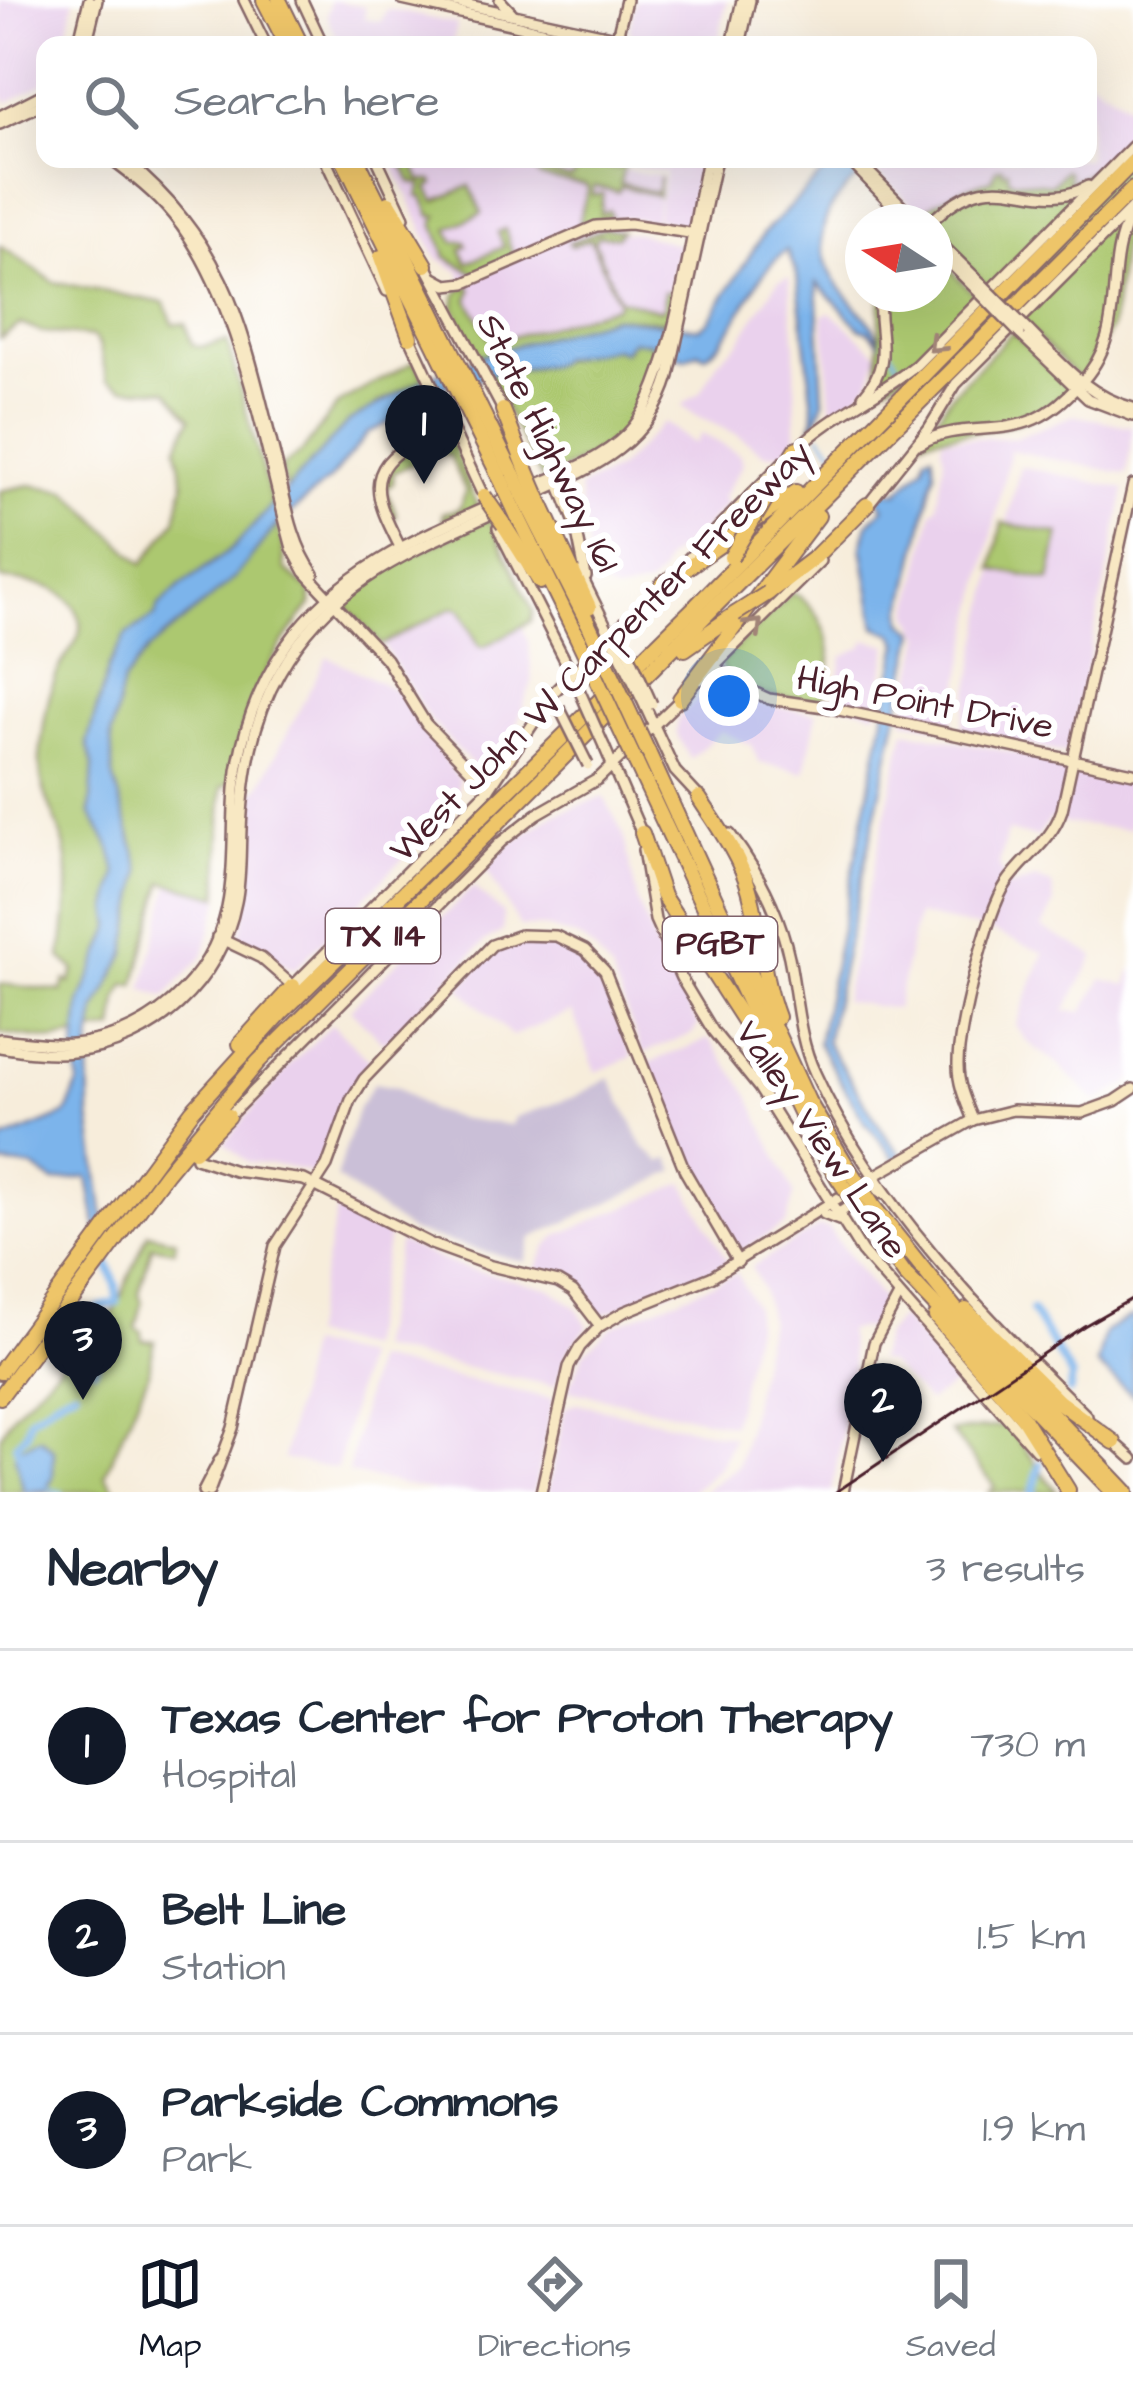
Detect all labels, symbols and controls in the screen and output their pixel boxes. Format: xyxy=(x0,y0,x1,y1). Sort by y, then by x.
search box xyxy=(36,36,1097,168)
icon: search xyxy=(78,69,144,135)
text: Search here xyxy=(174,71,440,133)
north arrow xyxy=(845,204,953,312)
street label: State Highway 161 xyxy=(462,305,633,581)
one-way arrow xyxy=(928,331,950,353)
pin: 1 xyxy=(385,385,463,484)
street label: West John W Carpenter Freeway xyxy=(378,429,824,875)
one-way arrow xyxy=(741,618,763,640)
street label: High Point Drive xyxy=(792,653,1058,754)
your location xyxy=(699,666,759,726)
road number: TX 114 xyxy=(326,909,440,963)
road number: PGBT xyxy=(663,917,777,971)
street label: Valley View Lane xyxy=(722,1011,920,1269)
pin: 3 xyxy=(44,1301,122,1400)
pin: 2 xyxy=(844,1363,922,1462)
text: Nearby xyxy=(48,1535,218,1606)
text: 3 results xyxy=(926,1543,1085,1597)
text: Texas Center for Proton Therapy xyxy=(162,1688,893,1750)
text: 1 xyxy=(85,1719,90,1773)
text: 730 m xyxy=(971,1719,1085,1773)
text: Hospital xyxy=(162,1750,296,1804)
text: Belt Line xyxy=(162,1880,346,1942)
text: 2 xyxy=(76,1911,98,1965)
text: 1.5 km xyxy=(977,1911,1085,1965)
text: Station xyxy=(162,1942,286,1996)
text: Parkside Commons xyxy=(162,2072,559,2134)
text: 3 xyxy=(77,2103,97,2157)
text: 1.9 km xyxy=(982,2103,1085,2157)
text: Park xyxy=(162,2134,252,2188)
tab: Map xyxy=(137,2251,203,2369)
tab: Directions xyxy=(478,2251,631,2369)
tab: Saved xyxy=(906,2251,996,2369)

